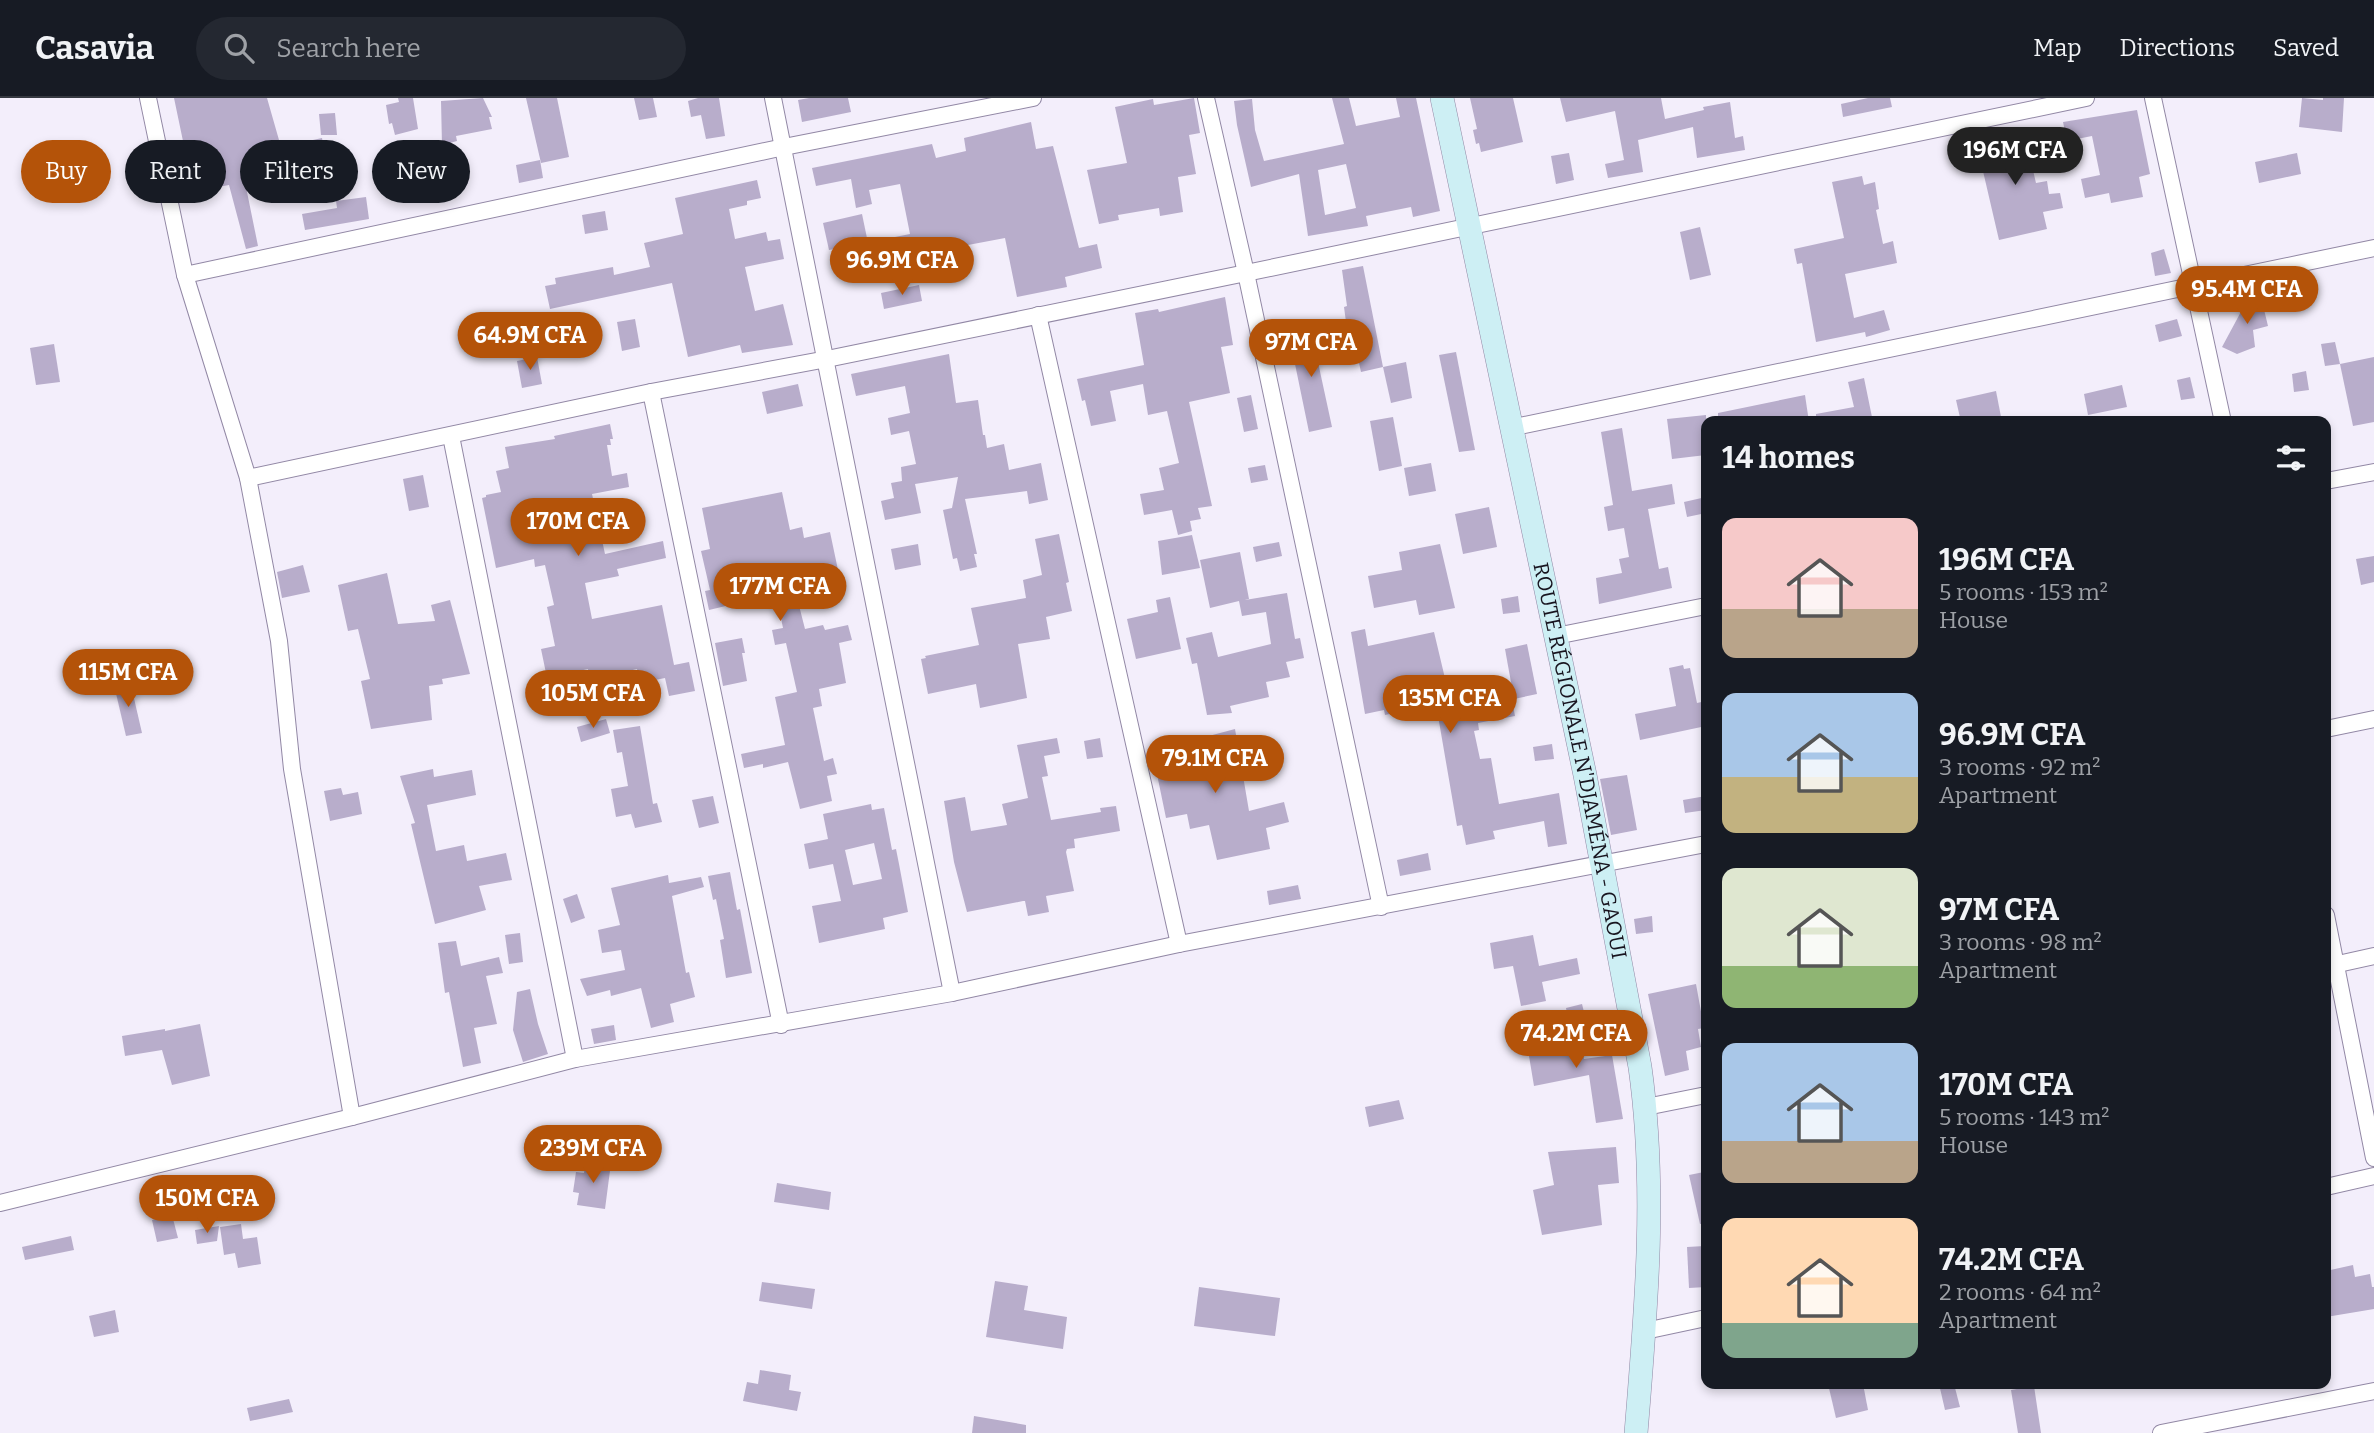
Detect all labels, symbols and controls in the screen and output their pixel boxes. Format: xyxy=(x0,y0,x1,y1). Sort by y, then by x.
search box xyxy=(196,17,686,80)
text: Casavia xyxy=(35,28,154,68)
icon: search xyxy=(220,29,258,67)
text: Search here xyxy=(276,33,421,64)
text: Map xyxy=(2033,34,2082,62)
text: Directions xyxy=(2120,34,2235,62)
text: Saved xyxy=(2273,34,2339,62)
pin: 196M CFA xyxy=(1943,127,2087,187)
text: 196M CFA xyxy=(1963,136,2067,164)
chip: Buy xyxy=(21,140,111,203)
chip: Rent xyxy=(125,140,226,203)
chip: Filters xyxy=(240,140,358,203)
chip: New xyxy=(372,140,470,203)
pin: 96.9M CFA xyxy=(822,238,982,297)
text: 96.9M CFA xyxy=(846,246,958,274)
pin: 95.4M CFA xyxy=(2167,266,2327,326)
text: 95.4M CFA xyxy=(2191,275,2303,303)
pin: 64.9M CFA xyxy=(450,313,610,372)
pin: 97M CFA xyxy=(1246,320,1376,379)
text: 64.9M CFA xyxy=(474,321,586,349)
text: 97M CFA xyxy=(1265,328,1357,356)
icon: filters xyxy=(2272,439,2310,477)
text: 14 homes xyxy=(1722,440,1855,476)
pin: 170M CFA xyxy=(506,498,650,558)
text: 170M CFA xyxy=(527,507,629,535)
text: 196M CFA xyxy=(1939,542,2074,578)
icon: home xyxy=(1778,546,1862,630)
street label: ROUTE RÉGIONALE N'DJAMÉNA - GAOUI xyxy=(1527,560,1632,961)
pin: 177M CFA xyxy=(708,564,852,623)
text: 177M CFA xyxy=(729,572,831,600)
text: 5 rooms · 153 m² xyxy=(1939,578,2108,606)
text: House xyxy=(1939,606,2008,634)
pin: 115M CFA xyxy=(56,650,200,709)
text: 115M CFA xyxy=(79,658,178,686)
pin: 105M CFA xyxy=(521,670,665,730)
pin: 135M CFA xyxy=(1378,676,1522,735)
text: 105M CFA xyxy=(541,679,645,707)
text: 135M CFA xyxy=(1399,684,1501,712)
text: 96.9M CFA xyxy=(1939,717,2085,753)
icon: home xyxy=(1778,721,1862,805)
pin: 79.1M CFA xyxy=(1135,736,1295,795)
text: 79.1M CFA xyxy=(1162,744,1268,772)
text: 3 rooms · 92 m² xyxy=(1939,753,2100,781)
text: Apartment xyxy=(1939,781,2057,809)
text: 97M CFA xyxy=(1939,892,2059,928)
icon: home xyxy=(1778,896,1862,980)
text: 3 rooms · 98 m² xyxy=(1939,928,2102,956)
text: Apartment xyxy=(1939,956,2057,984)
pin: 74.2M CFA xyxy=(1496,1010,1656,1070)
text: 74.2M CFA xyxy=(1520,1019,1632,1047)
text: 170M CFA xyxy=(1939,1067,2073,1103)
icon: home xyxy=(1778,1071,1862,1155)
text: 5 rooms · 143 m² xyxy=(1939,1103,2110,1131)
pin: 239M CFA xyxy=(521,1126,665,1185)
text: House xyxy=(1939,1131,2008,1159)
text: 239M CFA xyxy=(540,1134,646,1162)
pin: 150M CFA xyxy=(135,1176,279,1235)
text: 150M CFA xyxy=(155,1184,259,1212)
text: 74.2M CFA xyxy=(1939,1242,2084,1278)
icon: home xyxy=(1778,1246,1862,1330)
text: 2 rooms · 64 m² xyxy=(1939,1278,2101,1306)
text: Apartment xyxy=(1939,1306,2057,1334)

